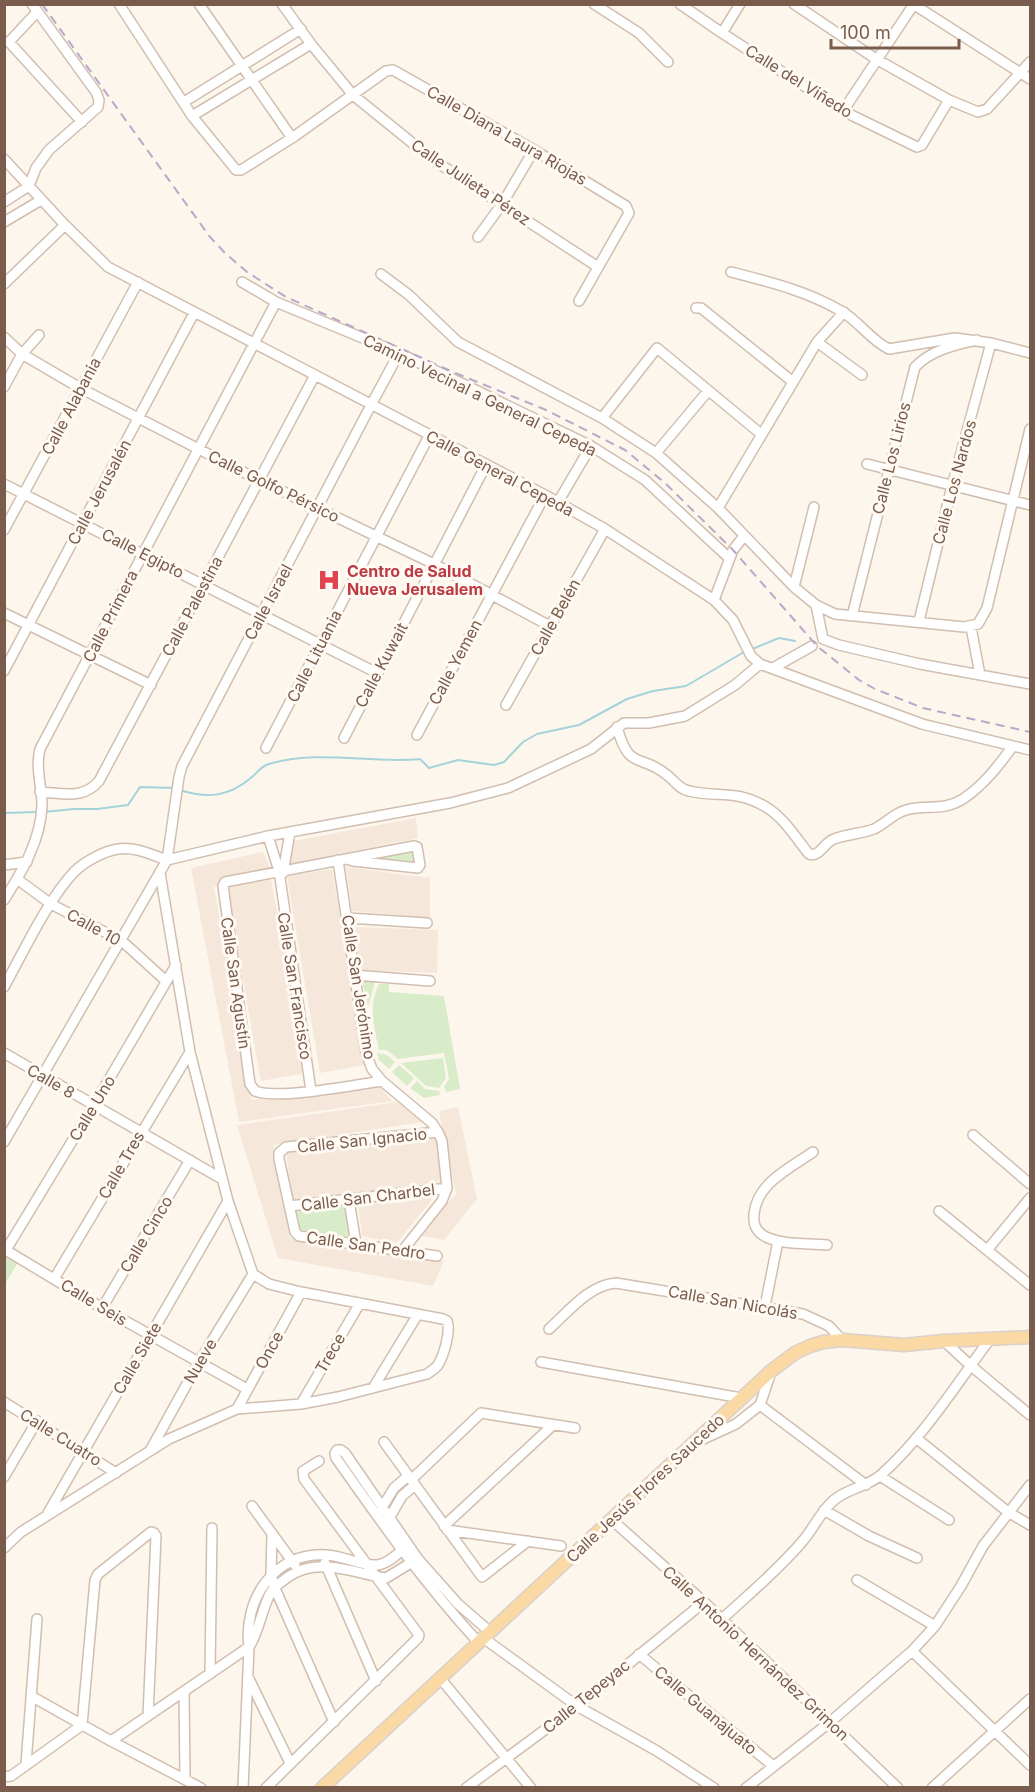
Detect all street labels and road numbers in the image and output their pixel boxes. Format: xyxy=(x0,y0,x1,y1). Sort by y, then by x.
street label: Calle del Viñedo xyxy=(742,40,856,122)
street label: Calle Diana Laura Riojas xyxy=(423,81,591,189)
street label: Calle Julieta Pérez xyxy=(407,135,535,229)
street label: Camino Vecinal a General Cepeda xyxy=(360,330,600,460)
street label: Calle Alabania xyxy=(37,354,105,458)
street label: Calle Los Lirios xyxy=(867,400,915,516)
street label: Calle Los Nardos xyxy=(928,417,980,547)
street label: Calle General Cepeda xyxy=(423,426,577,520)
street label: Calle Jerusalén xyxy=(63,436,135,548)
street label: Calle Golfo Pérsico xyxy=(205,446,343,526)
street label: Calle Egipto xyxy=(98,524,188,582)
street label: Calle Palestina xyxy=(157,552,227,660)
street label: Calle Israel xyxy=(240,561,296,643)
street label: Calle Primera xyxy=(78,566,142,666)
street label: Calle Belén xyxy=(526,575,584,659)
street label: Calle Lituania xyxy=(282,606,346,706)
street label: Calle Yemen xyxy=(424,616,486,708)
street label: Calle Kuwait xyxy=(350,619,412,711)
street label: Calle 10 xyxy=(63,904,125,950)
street label: Calle San Francisco xyxy=(273,911,317,1061)
street label: Calle San Jerónimo xyxy=(338,913,380,1061)
street label: Calle San Agustín xyxy=(217,916,255,1050)
street label: Calle 8 xyxy=(23,1059,79,1103)
street label: Calle Uno xyxy=(65,1071,119,1145)
street label: Calle San Ignacio xyxy=(296,1123,428,1157)
street label: Calle Tres xyxy=(94,1127,148,1203)
street label: Calle San Charbel xyxy=(300,1179,436,1215)
street label: Calle Cinco xyxy=(115,1192,177,1276)
street label: Calle San Pedro xyxy=(305,1227,427,1263)
street label: Calle Seis xyxy=(57,1274,131,1330)
street label: Calle San Nicolás xyxy=(667,1281,799,1323)
street label: Calle Siete xyxy=(108,1318,166,1398)
street label: Once xyxy=(251,1328,287,1372)
street label: Trece xyxy=(311,1329,349,1377)
street label: Nueve xyxy=(179,1335,221,1387)
street label: Calle Cuatro xyxy=(16,1404,106,1470)
street label: Calle Jesús Flores Saucedo xyxy=(562,1409,728,1567)
street label: Calle Antonio Hernández Grimon xyxy=(659,1561,853,1745)
street label: Calle Tepeyac xyxy=(538,1655,634,1737)
street label: Calle Guanajuato xyxy=(651,1661,761,1759)

